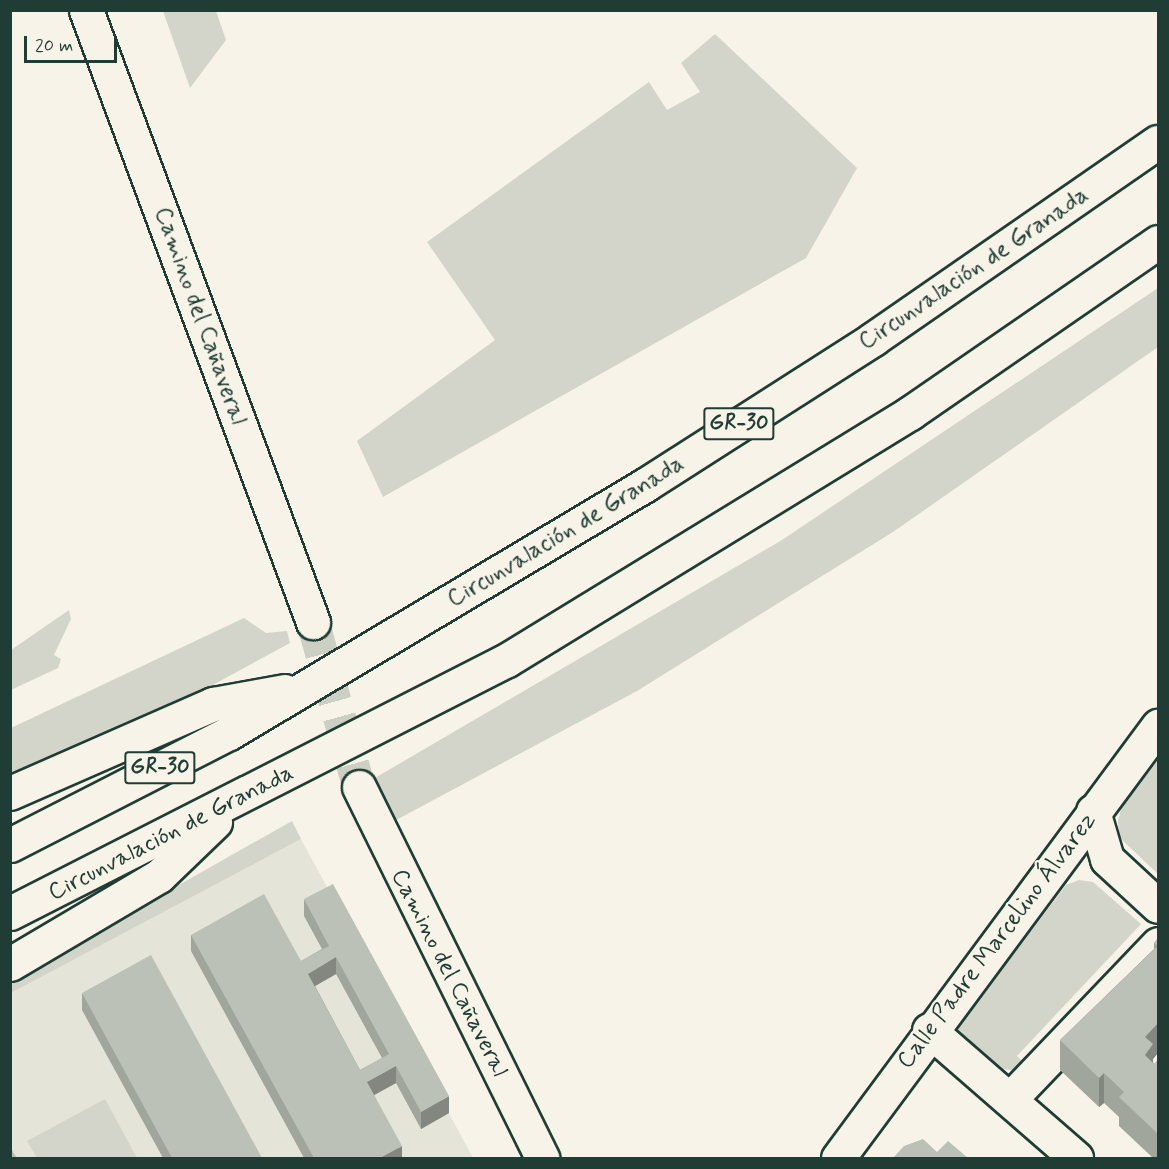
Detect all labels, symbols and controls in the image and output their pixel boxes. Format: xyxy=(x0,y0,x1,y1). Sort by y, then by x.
scale bar xyxy=(27,24,120,62)
text: 20 m xyxy=(35,34,73,58)
street label: Circunvalación de Granada xyxy=(853,181,1095,357)
street label: Camino del Cañaveral xyxy=(147,202,253,430)
road number: GR-30 xyxy=(703,405,775,443)
street label: Circunvalación de Granada xyxy=(441,449,691,615)
road number: GR-30 xyxy=(124,749,196,787)
street label: Circunvalación de Granada xyxy=(43,758,299,908)
street label: Calle Padre Marcelino Álvarez xyxy=(892,808,1102,1074)
street label: Camino del Cañaveral xyxy=(384,863,514,1083)

